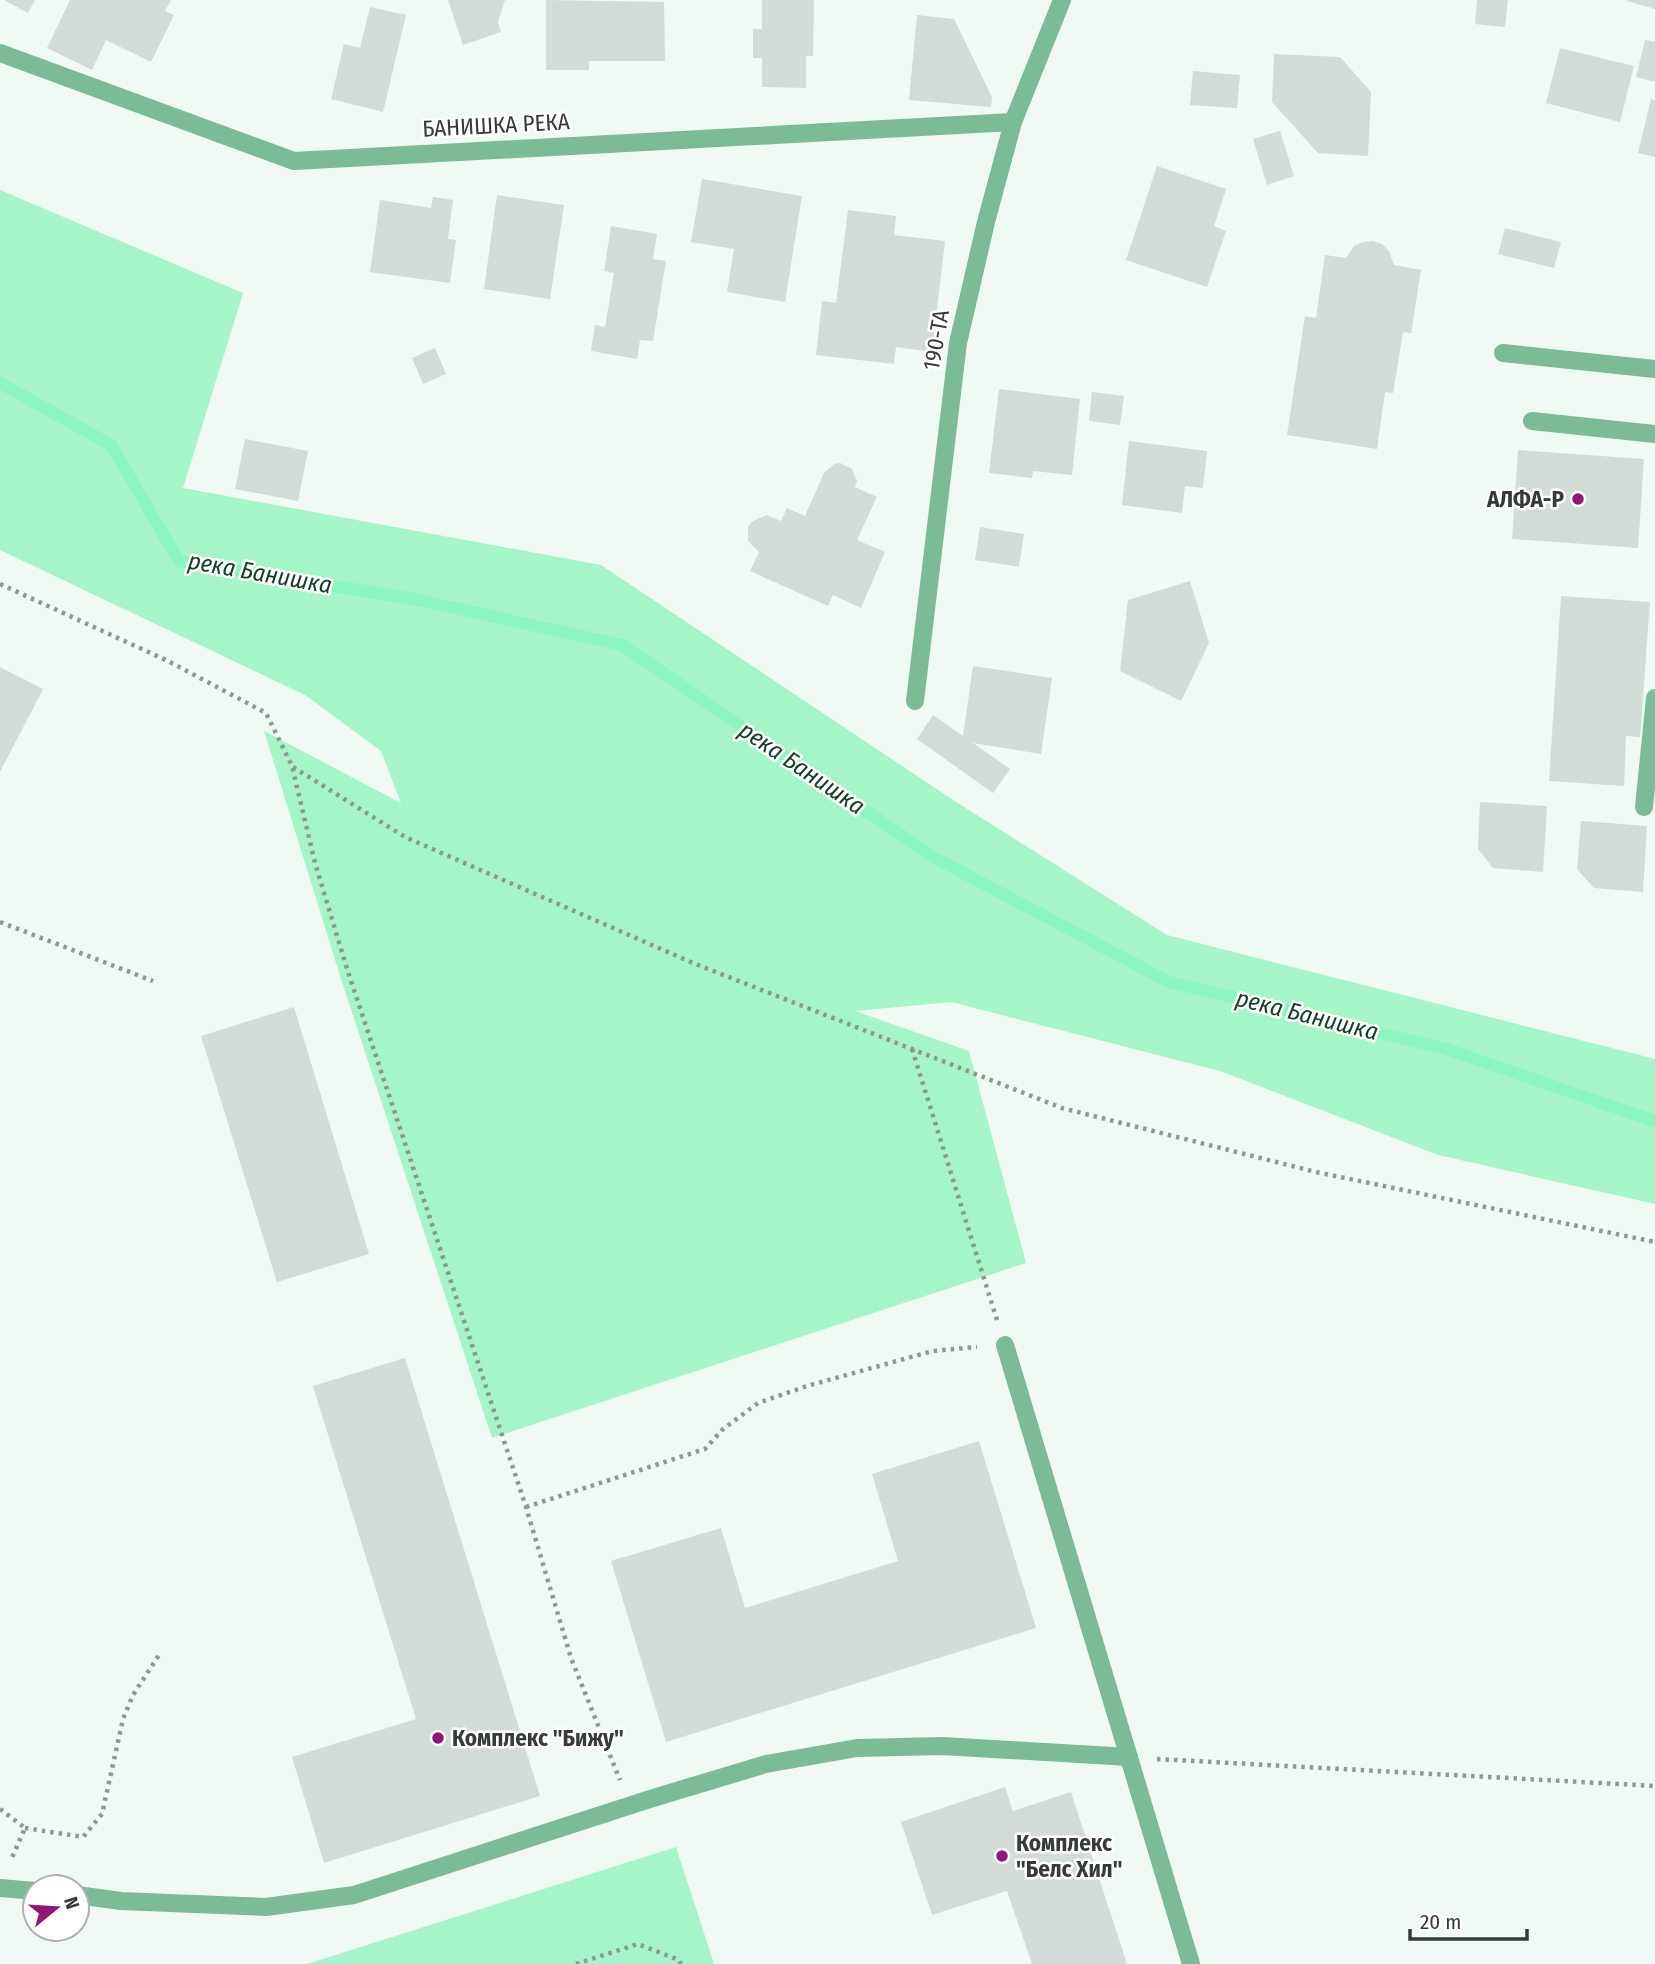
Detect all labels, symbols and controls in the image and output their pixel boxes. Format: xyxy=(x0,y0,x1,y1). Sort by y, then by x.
street label: БАНИШКА РЕКА xyxy=(421,107,571,143)
street label: 190-ТА xyxy=(917,307,955,373)
place label: АЛФА-Р xyxy=(1486,485,1564,513)
marker: АЛФА-Р xyxy=(1570,491,1586,507)
water label: река Банишка xyxy=(186,547,334,599)
water label: река Банишка xyxy=(734,716,870,820)
water label: река Банишка xyxy=(1233,984,1381,1046)
place label: Комплекс "Бижу" xyxy=(452,1724,624,1752)
marker: Комплекс "Бижу" xyxy=(430,1730,446,1746)
place label: Комплекс "Белс Хил" xyxy=(1016,1829,1122,1883)
marker: Комплекс "Белс Хил" xyxy=(994,1848,1010,1864)
north arrow xyxy=(21,1873,91,1943)
text: N xyxy=(59,1894,84,1912)
scale bar xyxy=(1410,1898,1527,1942)
text: 20 m xyxy=(1420,1909,1461,1935)

